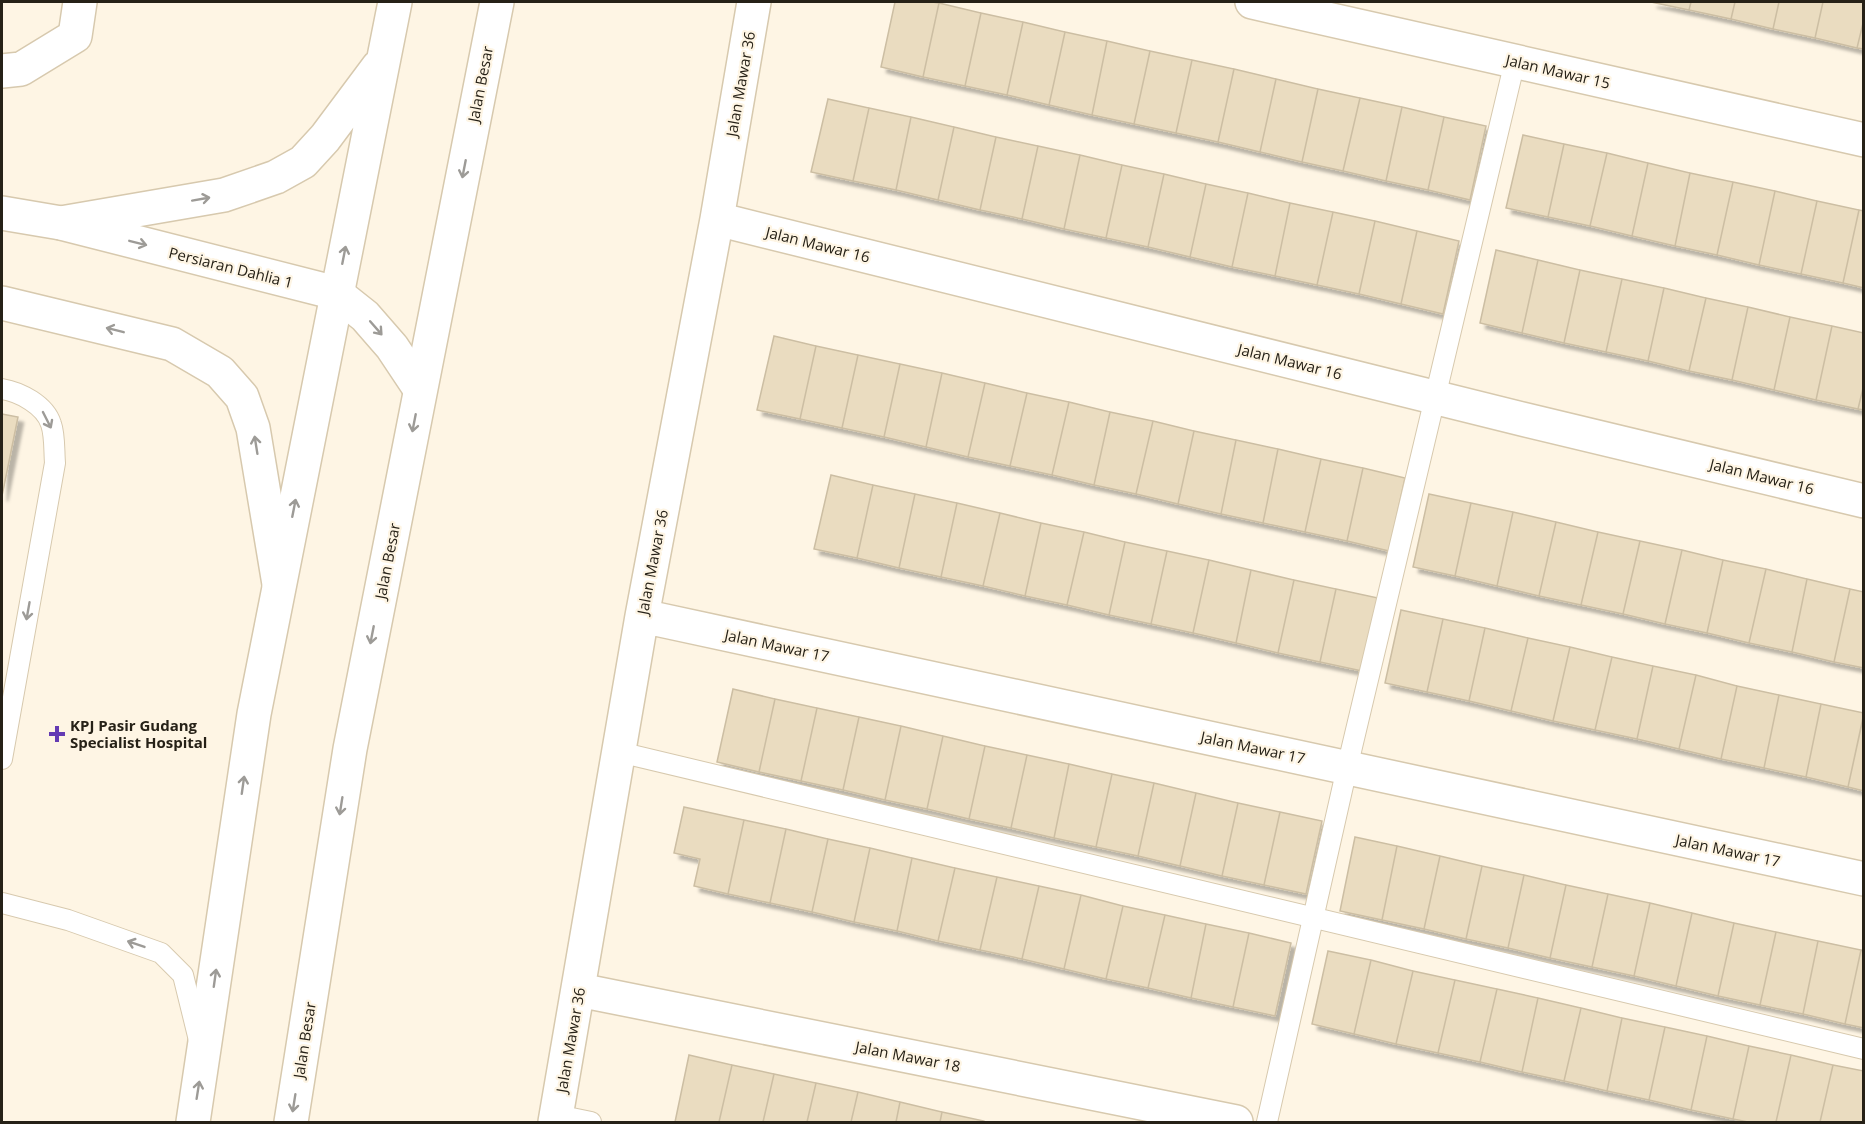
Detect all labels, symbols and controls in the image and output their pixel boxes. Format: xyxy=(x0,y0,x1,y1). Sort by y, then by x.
street label: Jalan Mawar 36 xyxy=(721,30,759,140)
street label: Jalan Besar xyxy=(462,44,497,126)
street label: Jalan Mawar 15 xyxy=(1502,49,1612,93)
one-way arrow xyxy=(458,159,469,179)
one-way arrow xyxy=(191,194,210,205)
street label: Jalan Mawar 16 xyxy=(762,221,872,267)
one-way arrow xyxy=(128,237,147,249)
street label: Persiaran Dahlia 1 xyxy=(167,242,295,292)
one-way arrow xyxy=(339,245,350,265)
one-way arrow xyxy=(369,320,383,335)
one-way arrow xyxy=(106,324,125,336)
street label: Jalan Mawar 16 xyxy=(1234,338,1344,384)
one-way arrow xyxy=(41,411,53,428)
one-way arrow xyxy=(408,412,419,432)
one-way arrow xyxy=(251,436,262,455)
street label: Jalan Mawar 16 xyxy=(1706,453,1816,499)
one-way arrow xyxy=(289,498,300,518)
street label: Jalan Mawar 36 xyxy=(632,508,672,618)
street label: Jalan Besar xyxy=(369,521,404,603)
one-way arrow xyxy=(22,601,33,621)
one-way arrow xyxy=(366,624,377,644)
street label: Jalan Mawar 17 xyxy=(721,624,831,666)
place label: KPJ Pasir Gudang Specialist Hospital xyxy=(70,715,207,752)
marker: KPJ Pasir Gudang Specialist Hospital xyxy=(48,725,66,743)
street label: Jalan Mawar 17 xyxy=(1197,726,1307,768)
one-way arrow xyxy=(238,776,249,796)
one-way arrow xyxy=(335,796,346,816)
street label: Jalan Mawar 17 xyxy=(1672,829,1782,871)
one-way arrow xyxy=(127,937,145,948)
one-way arrow xyxy=(209,969,220,988)
street label: Jalan Mawar 36 xyxy=(551,986,589,1096)
street label: Jalan Besar xyxy=(288,1000,320,1082)
street label: Jalan Mawar 18 xyxy=(852,1036,962,1076)
one-way arrow xyxy=(193,1080,204,1100)
one-way arrow xyxy=(289,1092,300,1112)

